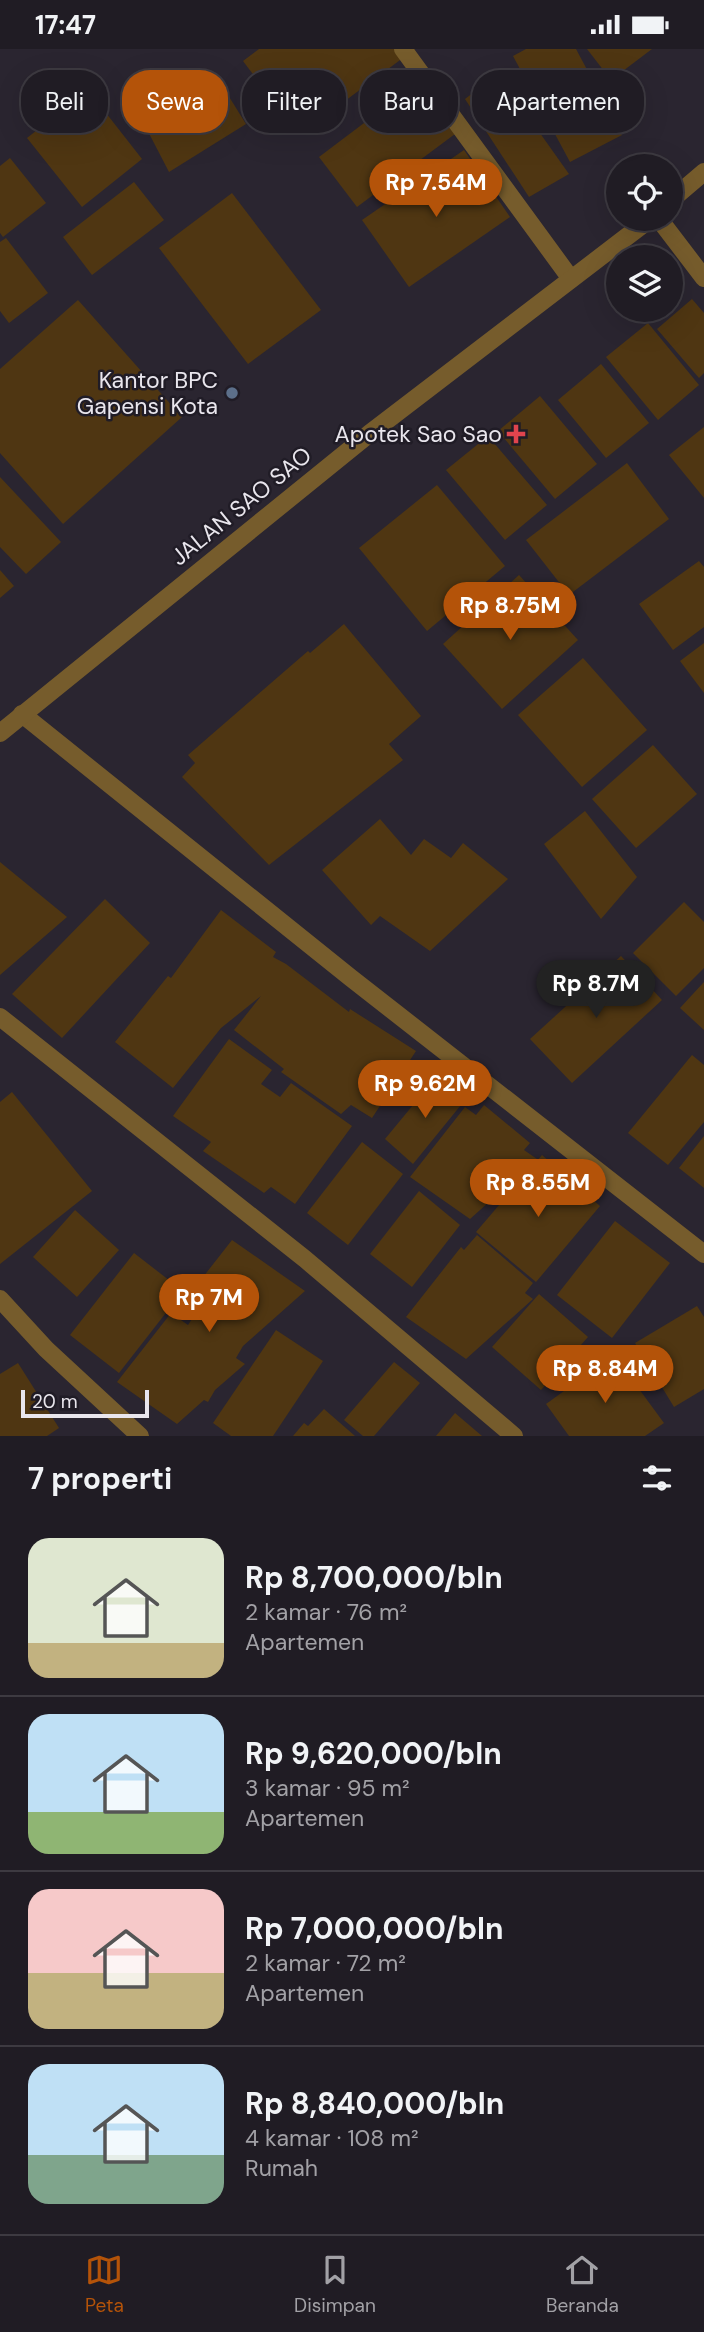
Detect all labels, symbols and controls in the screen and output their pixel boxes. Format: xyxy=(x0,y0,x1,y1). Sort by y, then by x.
text: 17:47 xyxy=(35,8,96,42)
chip: Beli xyxy=(21,70,108,133)
chip: Sewa xyxy=(122,70,228,133)
chip: Filter xyxy=(242,70,346,133)
chip: Baru xyxy=(360,70,458,133)
chip: Apartemen xyxy=(472,70,644,133)
map controls xyxy=(606,154,683,322)
button: locate xyxy=(606,154,683,231)
pin: Rp 7.54M xyxy=(364,159,508,219)
text: Rp 7.54M xyxy=(385,167,487,197)
button: layers xyxy=(606,245,683,322)
place label: Kantor BPC Gapensi Kota xyxy=(77,365,218,421)
marker: Kantor BPC Gapensi Kota xyxy=(224,385,240,401)
place label: Apotek Sao Sao xyxy=(335,419,502,449)
marker: Apotek Sao Sao xyxy=(508,426,524,442)
street label: JALAN SAO SAO xyxy=(164,440,318,572)
pin: Rp 8.75M xyxy=(438,583,582,642)
text: Rp 8.75M xyxy=(459,590,561,620)
pin: Rp 8.7M xyxy=(531,961,661,1020)
text: Rp 8.7M xyxy=(552,968,640,998)
pin: Rp 9.62M xyxy=(353,1061,497,1120)
text: Rp 9.62M xyxy=(374,1068,476,1098)
pin: Rp 8.55M xyxy=(466,1159,610,1219)
text: Rp 8.55M xyxy=(486,1167,590,1197)
pin: Rp 7M xyxy=(160,1275,258,1334)
text: Rp 7M xyxy=(175,1282,243,1312)
pin: Rp 8.84M xyxy=(533,1345,677,1405)
text: Rp 8.84M xyxy=(552,1353,658,1383)
scale bar xyxy=(21,1387,149,1419)
text: 20 m xyxy=(32,1389,78,1414)
text: 7 properti xyxy=(28,1459,172,1498)
icon: filters xyxy=(638,1459,676,1497)
text: Rp 8,700,000/bln xyxy=(245,1558,503,1597)
icon: home xyxy=(84,1566,168,1650)
text: 2 kamar · 76 m² xyxy=(245,1597,407,1627)
text: Apartemen xyxy=(245,1627,364,1657)
text: Rp 9,620,000/bln xyxy=(245,1734,502,1773)
icon: home xyxy=(84,1742,168,1826)
text: 3 kamar · 95 m² xyxy=(245,1773,410,1803)
text: Apartemen xyxy=(245,1803,364,1833)
text: Rp 7,000,000/bln xyxy=(245,1909,504,1948)
icon: home xyxy=(84,1917,168,2001)
text: 2 kamar · 72 m² xyxy=(245,1948,406,1978)
text: Apartemen xyxy=(245,1978,364,2008)
text: Rp 8,840,000/bln xyxy=(245,2084,504,2123)
icon: home xyxy=(84,2092,168,2176)
text: 4 kamar · 108 m² xyxy=(245,2123,419,2153)
text: Rumah xyxy=(245,2153,318,2183)
tab: Peta xyxy=(85,2251,124,2318)
tab: Disimpan xyxy=(294,2251,376,2318)
tab: Beranda xyxy=(546,2251,619,2318)

